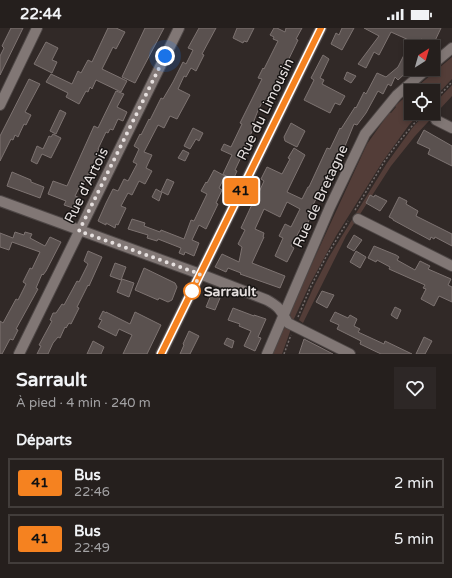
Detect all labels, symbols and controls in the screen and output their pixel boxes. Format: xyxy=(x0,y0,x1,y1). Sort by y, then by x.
text: 22:44 xyxy=(20,5,62,23)
north arrow xyxy=(404,40,440,76)
map controls xyxy=(404,40,440,120)
your location xyxy=(155,46,175,66)
street label: Rue du Limousin xyxy=(233,56,297,163)
button: locate xyxy=(404,84,440,120)
street label: Rue de Bretagne xyxy=(289,142,352,250)
street label: Rue d'Artois xyxy=(61,145,112,226)
line badge: 41 xyxy=(223,178,259,204)
text: 41 xyxy=(232,182,250,199)
marker: Sarrault xyxy=(183,282,201,300)
place label: Sarrault xyxy=(204,283,257,300)
button: heart xyxy=(394,367,436,409)
text: Sarrault xyxy=(16,369,87,391)
text: À pied · 4 min · 240 m xyxy=(16,395,151,411)
text: Départs xyxy=(16,431,72,449)
text: Bus xyxy=(74,466,101,484)
text: 41 xyxy=(31,474,49,491)
text: 2 min xyxy=(394,474,434,492)
text: 22:46 xyxy=(74,484,110,500)
text: Bus xyxy=(74,522,101,540)
text: 41 xyxy=(31,530,49,547)
text: 5 min xyxy=(394,530,434,548)
text: 22:49 xyxy=(74,540,110,556)

